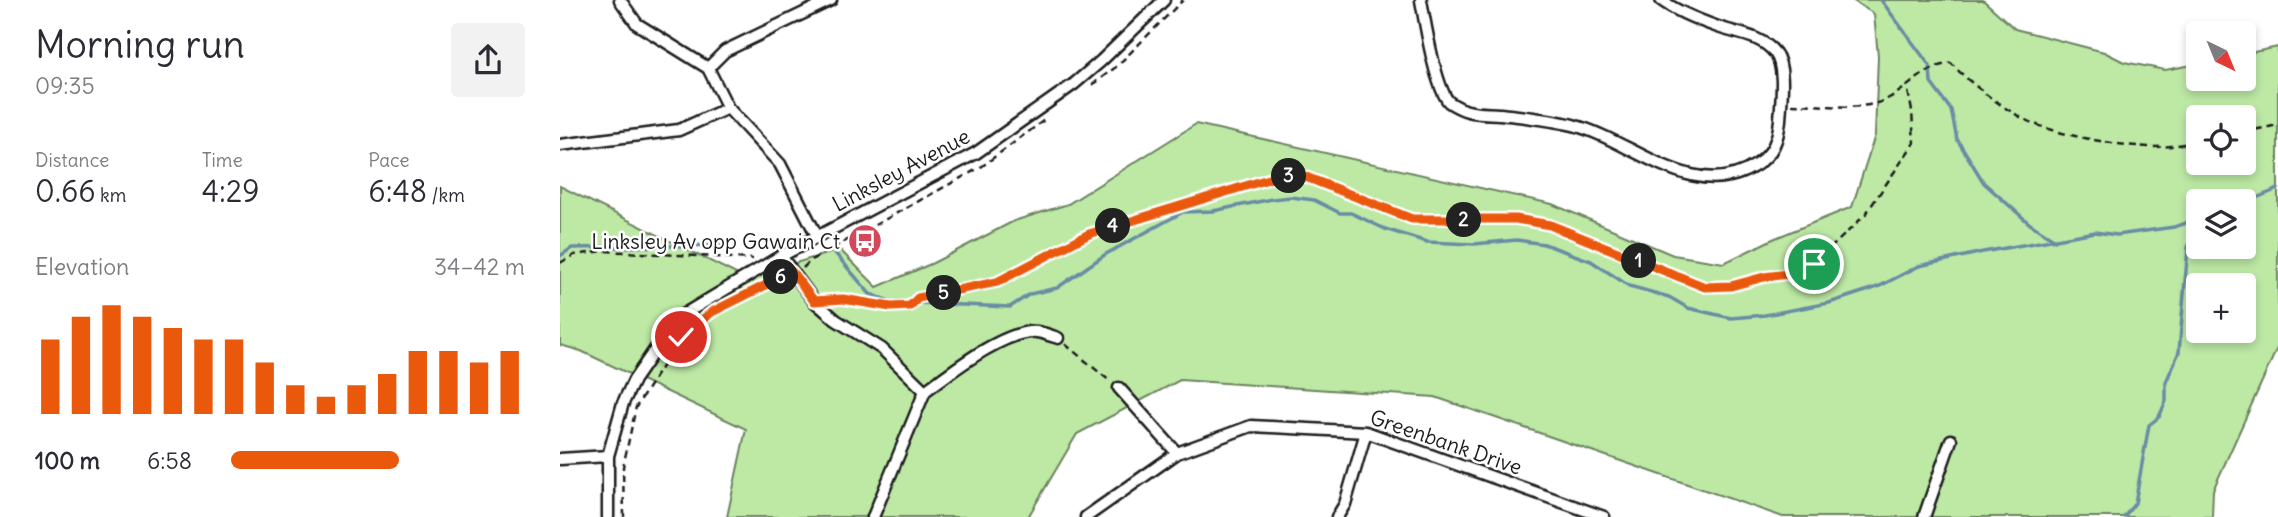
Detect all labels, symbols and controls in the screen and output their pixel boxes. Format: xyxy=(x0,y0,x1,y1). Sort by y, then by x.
text: Morning run xyxy=(35,21,245,68)
north arrow xyxy=(2186,21,2256,91)
map controls xyxy=(2186,21,2256,343)
button: share xyxy=(451,23,525,97)
text: 09:35 xyxy=(35,71,95,100)
button: locate xyxy=(2186,105,2256,175)
street label: Linksley Avenue xyxy=(828,122,974,218)
text: Distance xyxy=(35,148,109,172)
text: Time xyxy=(202,148,243,172)
text: Pace xyxy=(368,148,410,172)
pin: 3 xyxy=(1272,158,1306,194)
text: 3 xyxy=(1283,163,1294,187)
text: 0.66 xyxy=(35,172,96,210)
text: 4:29 xyxy=(202,172,259,210)
text: 6:48 xyxy=(368,172,427,210)
text: km xyxy=(96,183,126,207)
text: /km xyxy=(427,183,465,207)
button: layers xyxy=(2186,189,2256,259)
pin: 2 xyxy=(1446,202,1482,238)
text: 2 xyxy=(1458,207,1469,231)
pin: 4 xyxy=(1096,208,1130,244)
text: 4 xyxy=(1107,213,1118,237)
bus stop icon: Linksley Av opp Gawain Ct xyxy=(846,222,884,260)
place label: Linksley Av opp Gawain Ct xyxy=(591,228,840,255)
pin xyxy=(1784,234,1844,294)
pin: 1 xyxy=(1622,244,1656,278)
icon: arrive xyxy=(1795,245,1833,283)
text: 1 xyxy=(1635,248,1642,272)
text: Elevation xyxy=(35,252,129,281)
text: 34–42 m xyxy=(434,252,525,281)
pin: 6 xyxy=(764,260,798,294)
text: 6 xyxy=(775,264,786,288)
button: + xyxy=(2186,273,2256,343)
pin: 5 xyxy=(926,276,962,310)
text: 5 xyxy=(938,280,949,304)
pin xyxy=(651,307,711,367)
icon: check xyxy=(662,318,700,356)
street label: Greenbank Drive xyxy=(1366,403,1526,481)
text: 100 m xyxy=(35,446,100,475)
text: 6:58 xyxy=(147,446,192,475)

